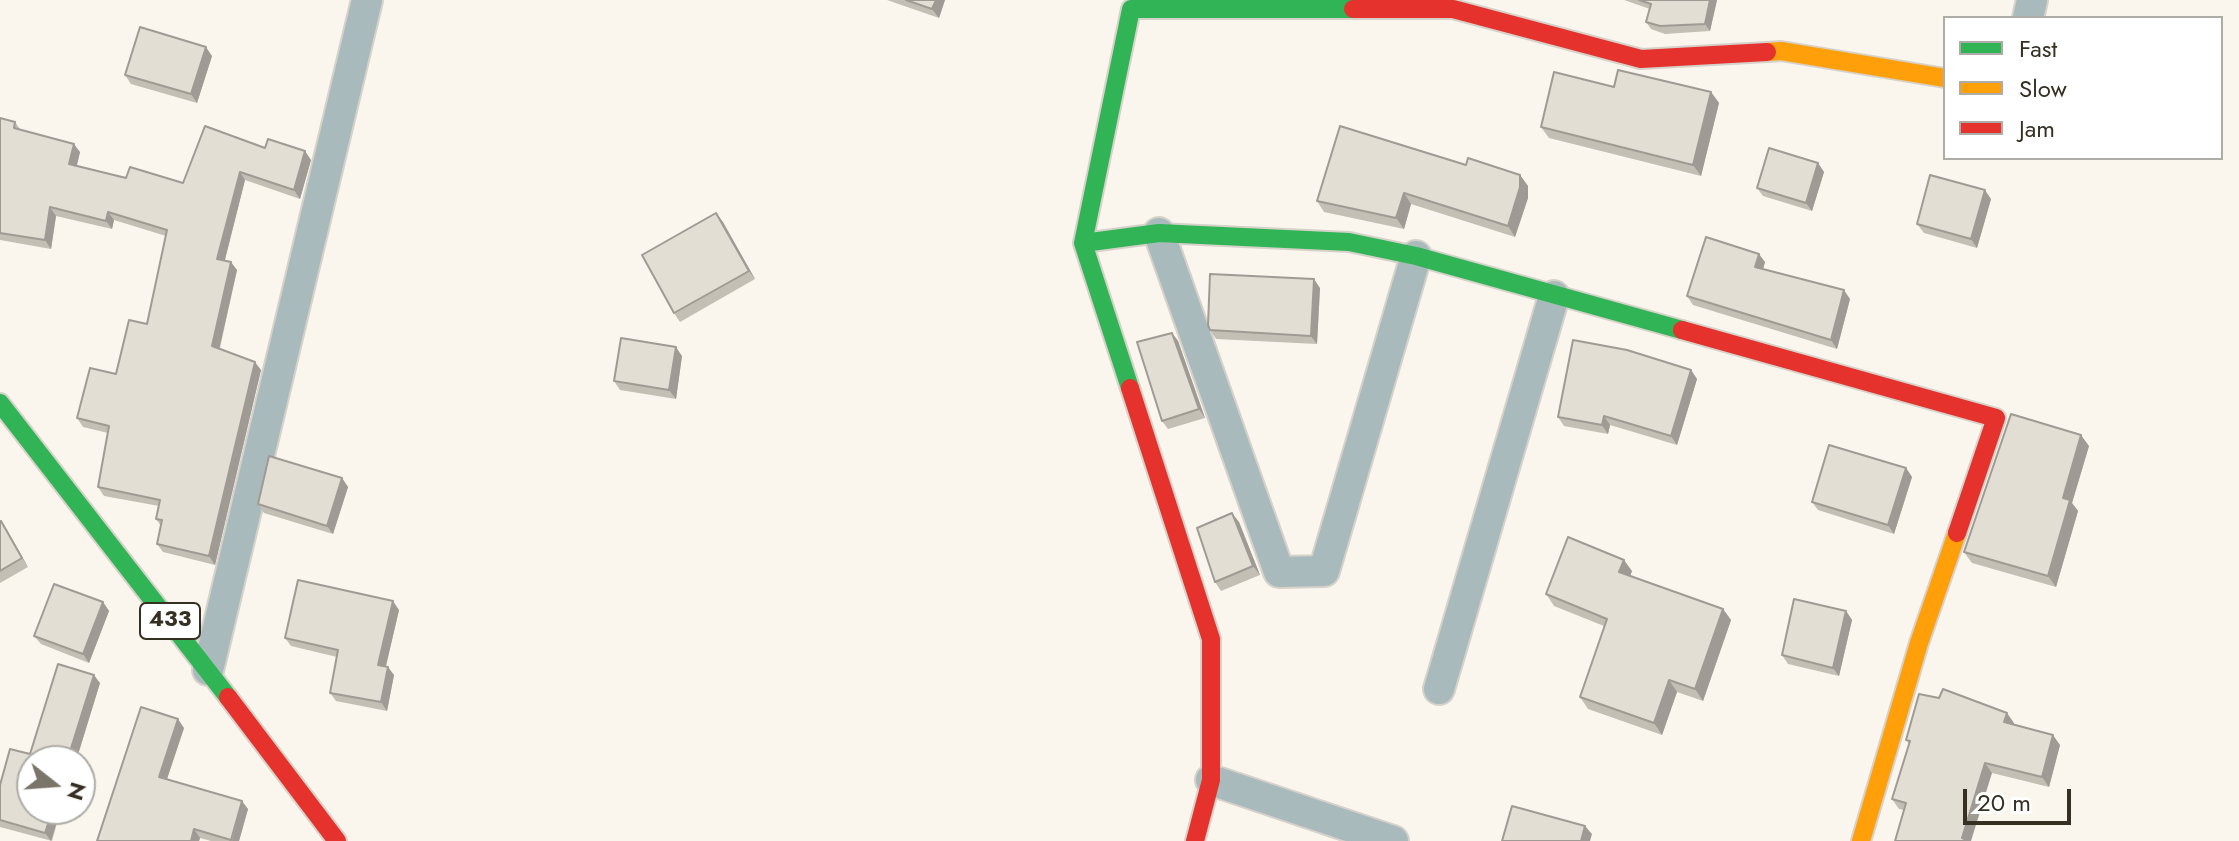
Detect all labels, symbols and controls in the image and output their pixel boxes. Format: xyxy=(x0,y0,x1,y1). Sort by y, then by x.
legend xyxy=(1943,16,2223,160)
text: Fast xyxy=(2019,31,2057,66)
text: Slow xyxy=(2019,71,2067,106)
text: Jam xyxy=(2019,111,2055,146)
road number: 433 xyxy=(140,603,200,639)
north arrow xyxy=(16,745,96,825)
scale bar xyxy=(1967,773,2075,823)
text: N xyxy=(59,778,95,804)
text: 20 m xyxy=(1977,785,2031,820)

